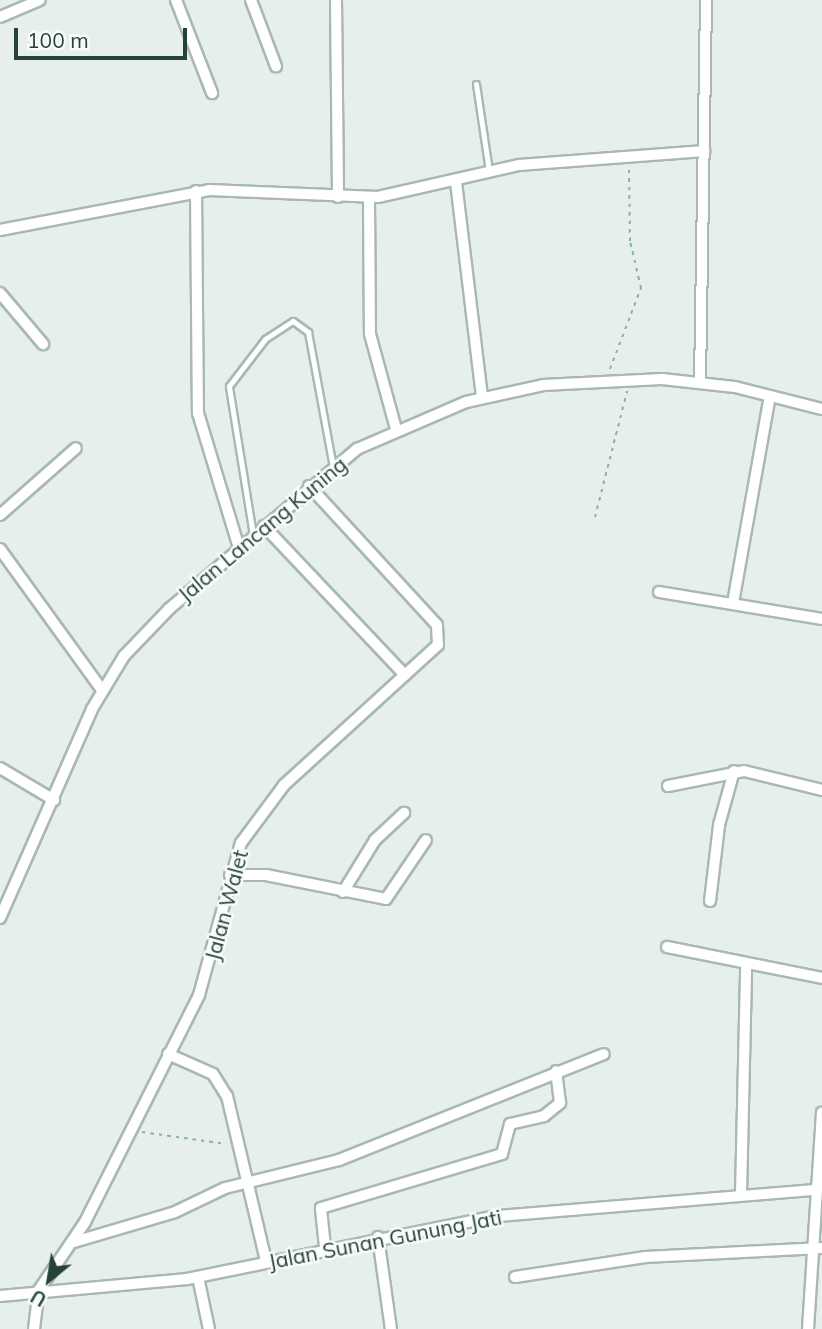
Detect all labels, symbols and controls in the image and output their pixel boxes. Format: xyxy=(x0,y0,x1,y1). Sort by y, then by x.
scale bar xyxy=(18,14,191,58)
text: 100 m xyxy=(27,27,89,53)
street label: Jalan Lancang Kuning xyxy=(173,451,351,607)
street label: Jalan Walet xyxy=(199,847,253,963)
street label: Jalan Sunan Gunung Jati xyxy=(266,1204,504,1274)
north arrow xyxy=(14,1245,84,1315)
text: U xyxy=(26,1284,51,1312)

